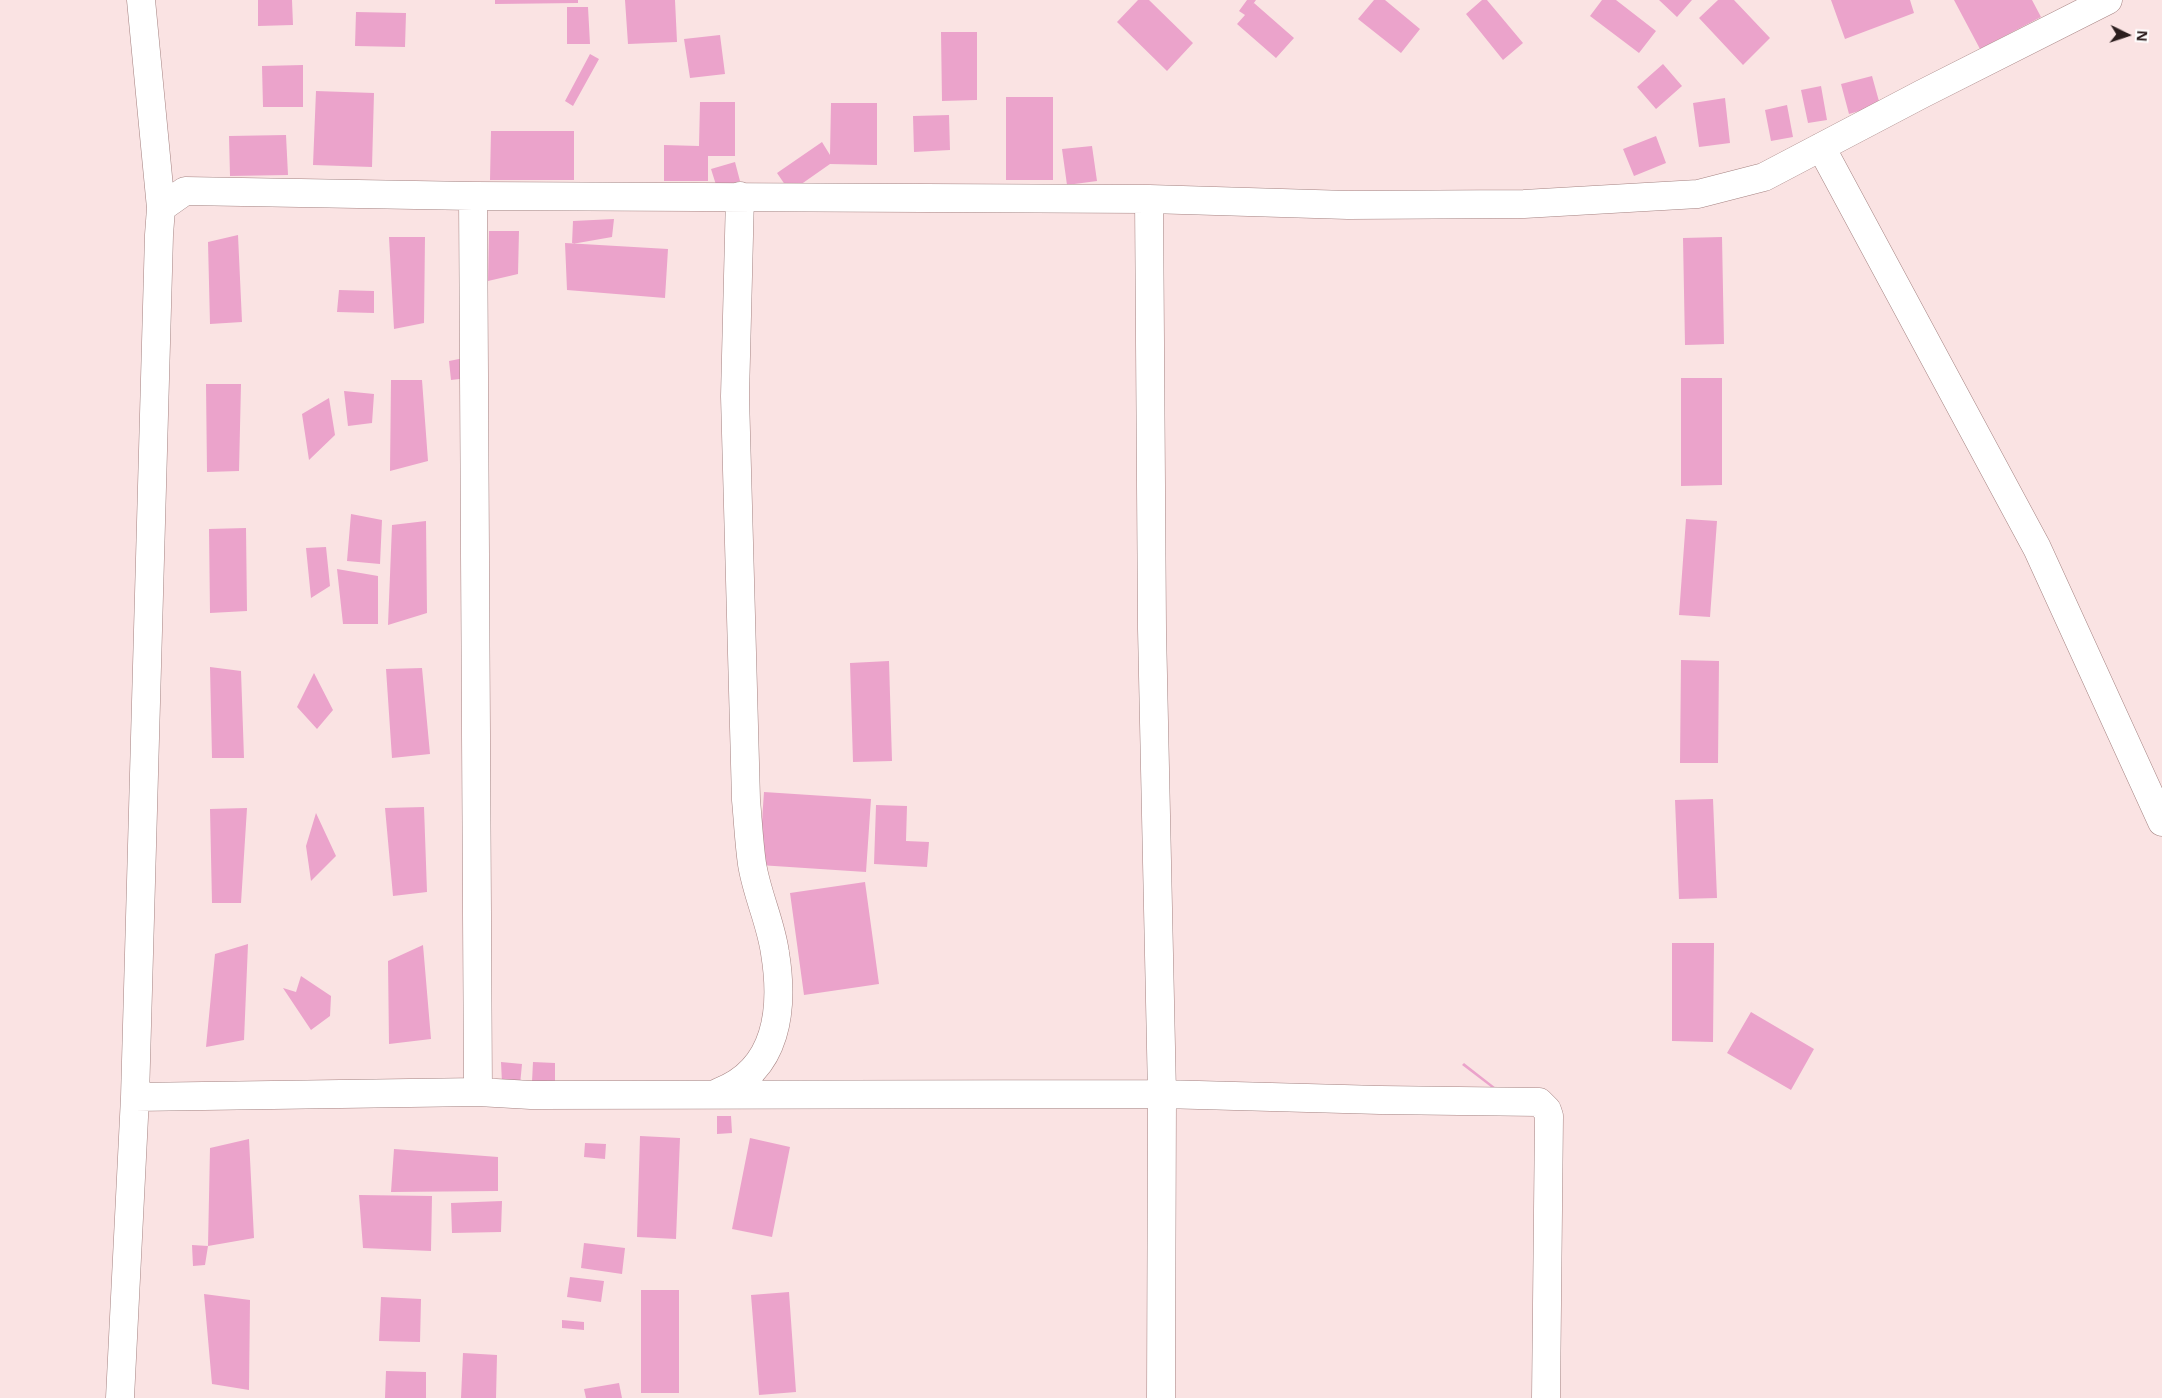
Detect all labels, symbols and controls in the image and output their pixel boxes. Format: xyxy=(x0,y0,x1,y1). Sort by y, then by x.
north arrow xyxy=(2102,10,2152,60)
text: N xyxy=(2133,30,2152,42)

